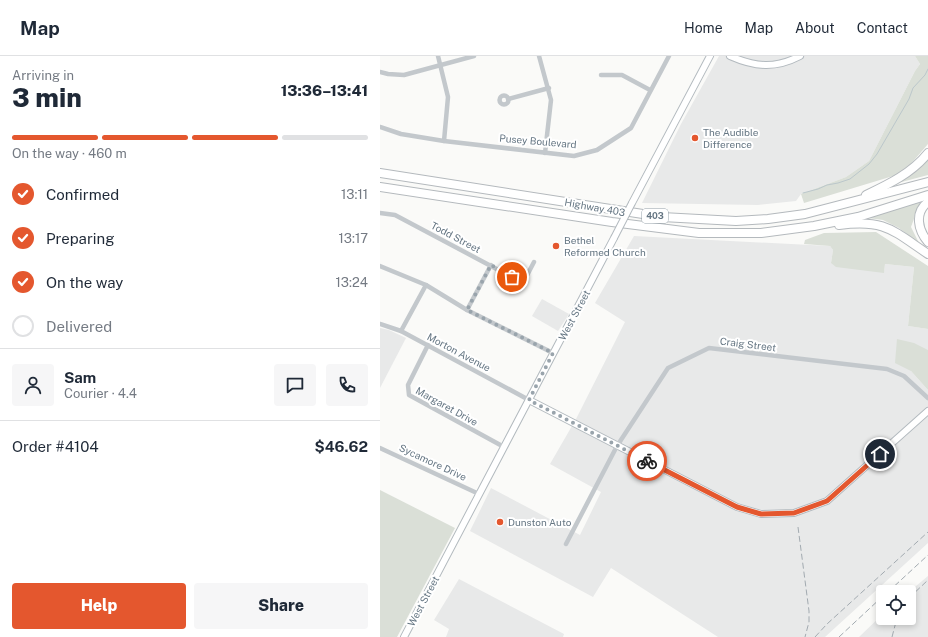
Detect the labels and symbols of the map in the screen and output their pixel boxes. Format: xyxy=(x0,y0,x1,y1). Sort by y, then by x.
place label: The Audible Difference xyxy=(703,126,759,150)
street label: Pusey Boulevard xyxy=(499,132,577,150)
marker: The Audible Difference xyxy=(690,133,700,143)
street label: Highway 403 xyxy=(564,196,626,218)
road number: 403 xyxy=(642,209,668,223)
street label: Todd Street xyxy=(429,219,483,255)
place label: Bethel Reformed Church xyxy=(564,234,646,258)
marker: Bethel Reformed Church xyxy=(551,241,561,251)
pin xyxy=(495,260,529,294)
street label: West Street xyxy=(556,288,592,342)
street label: Morton Avenue xyxy=(425,330,493,374)
street label: Craig Street xyxy=(719,335,777,353)
street label: Margaret Drive xyxy=(414,384,480,428)
pin xyxy=(863,437,897,471)
street label: Sycamore Drive xyxy=(397,441,469,483)
courier xyxy=(627,441,667,481)
place label: Dunston Auto xyxy=(508,516,572,528)
marker: Dunston Auto xyxy=(495,517,505,527)
street label: West Street xyxy=(405,574,441,628)

